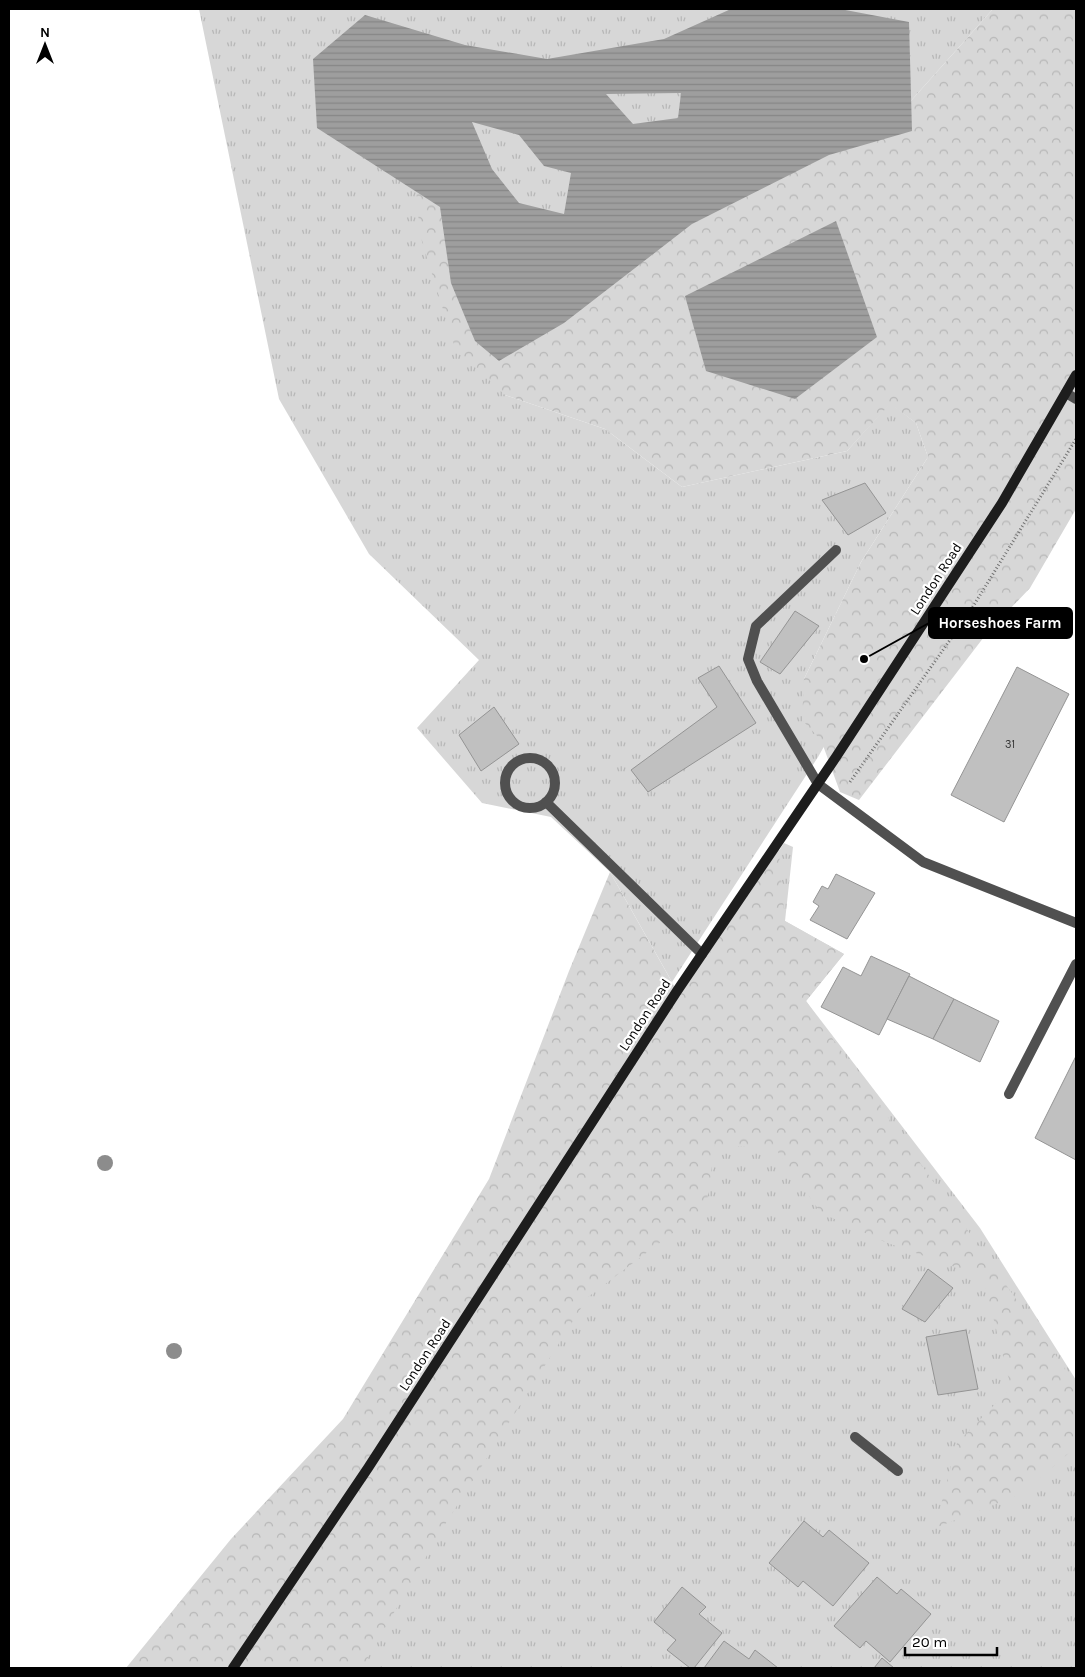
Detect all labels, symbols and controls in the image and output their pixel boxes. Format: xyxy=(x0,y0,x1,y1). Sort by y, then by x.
north arrow xyxy=(20,20,70,70)
text: N xyxy=(40,24,50,41)
street label: London Road xyxy=(906,540,966,618)
callout: Horseshoes Farm xyxy=(929,608,1072,638)
text: Horseshoes Farm xyxy=(939,614,1061,632)
house number: 31 xyxy=(1005,738,1015,751)
street label: London Road xyxy=(615,976,675,1054)
street label: London Road xyxy=(395,1316,455,1394)
scale bar xyxy=(905,1624,998,1656)
text: 20 m xyxy=(912,1633,947,1651)

